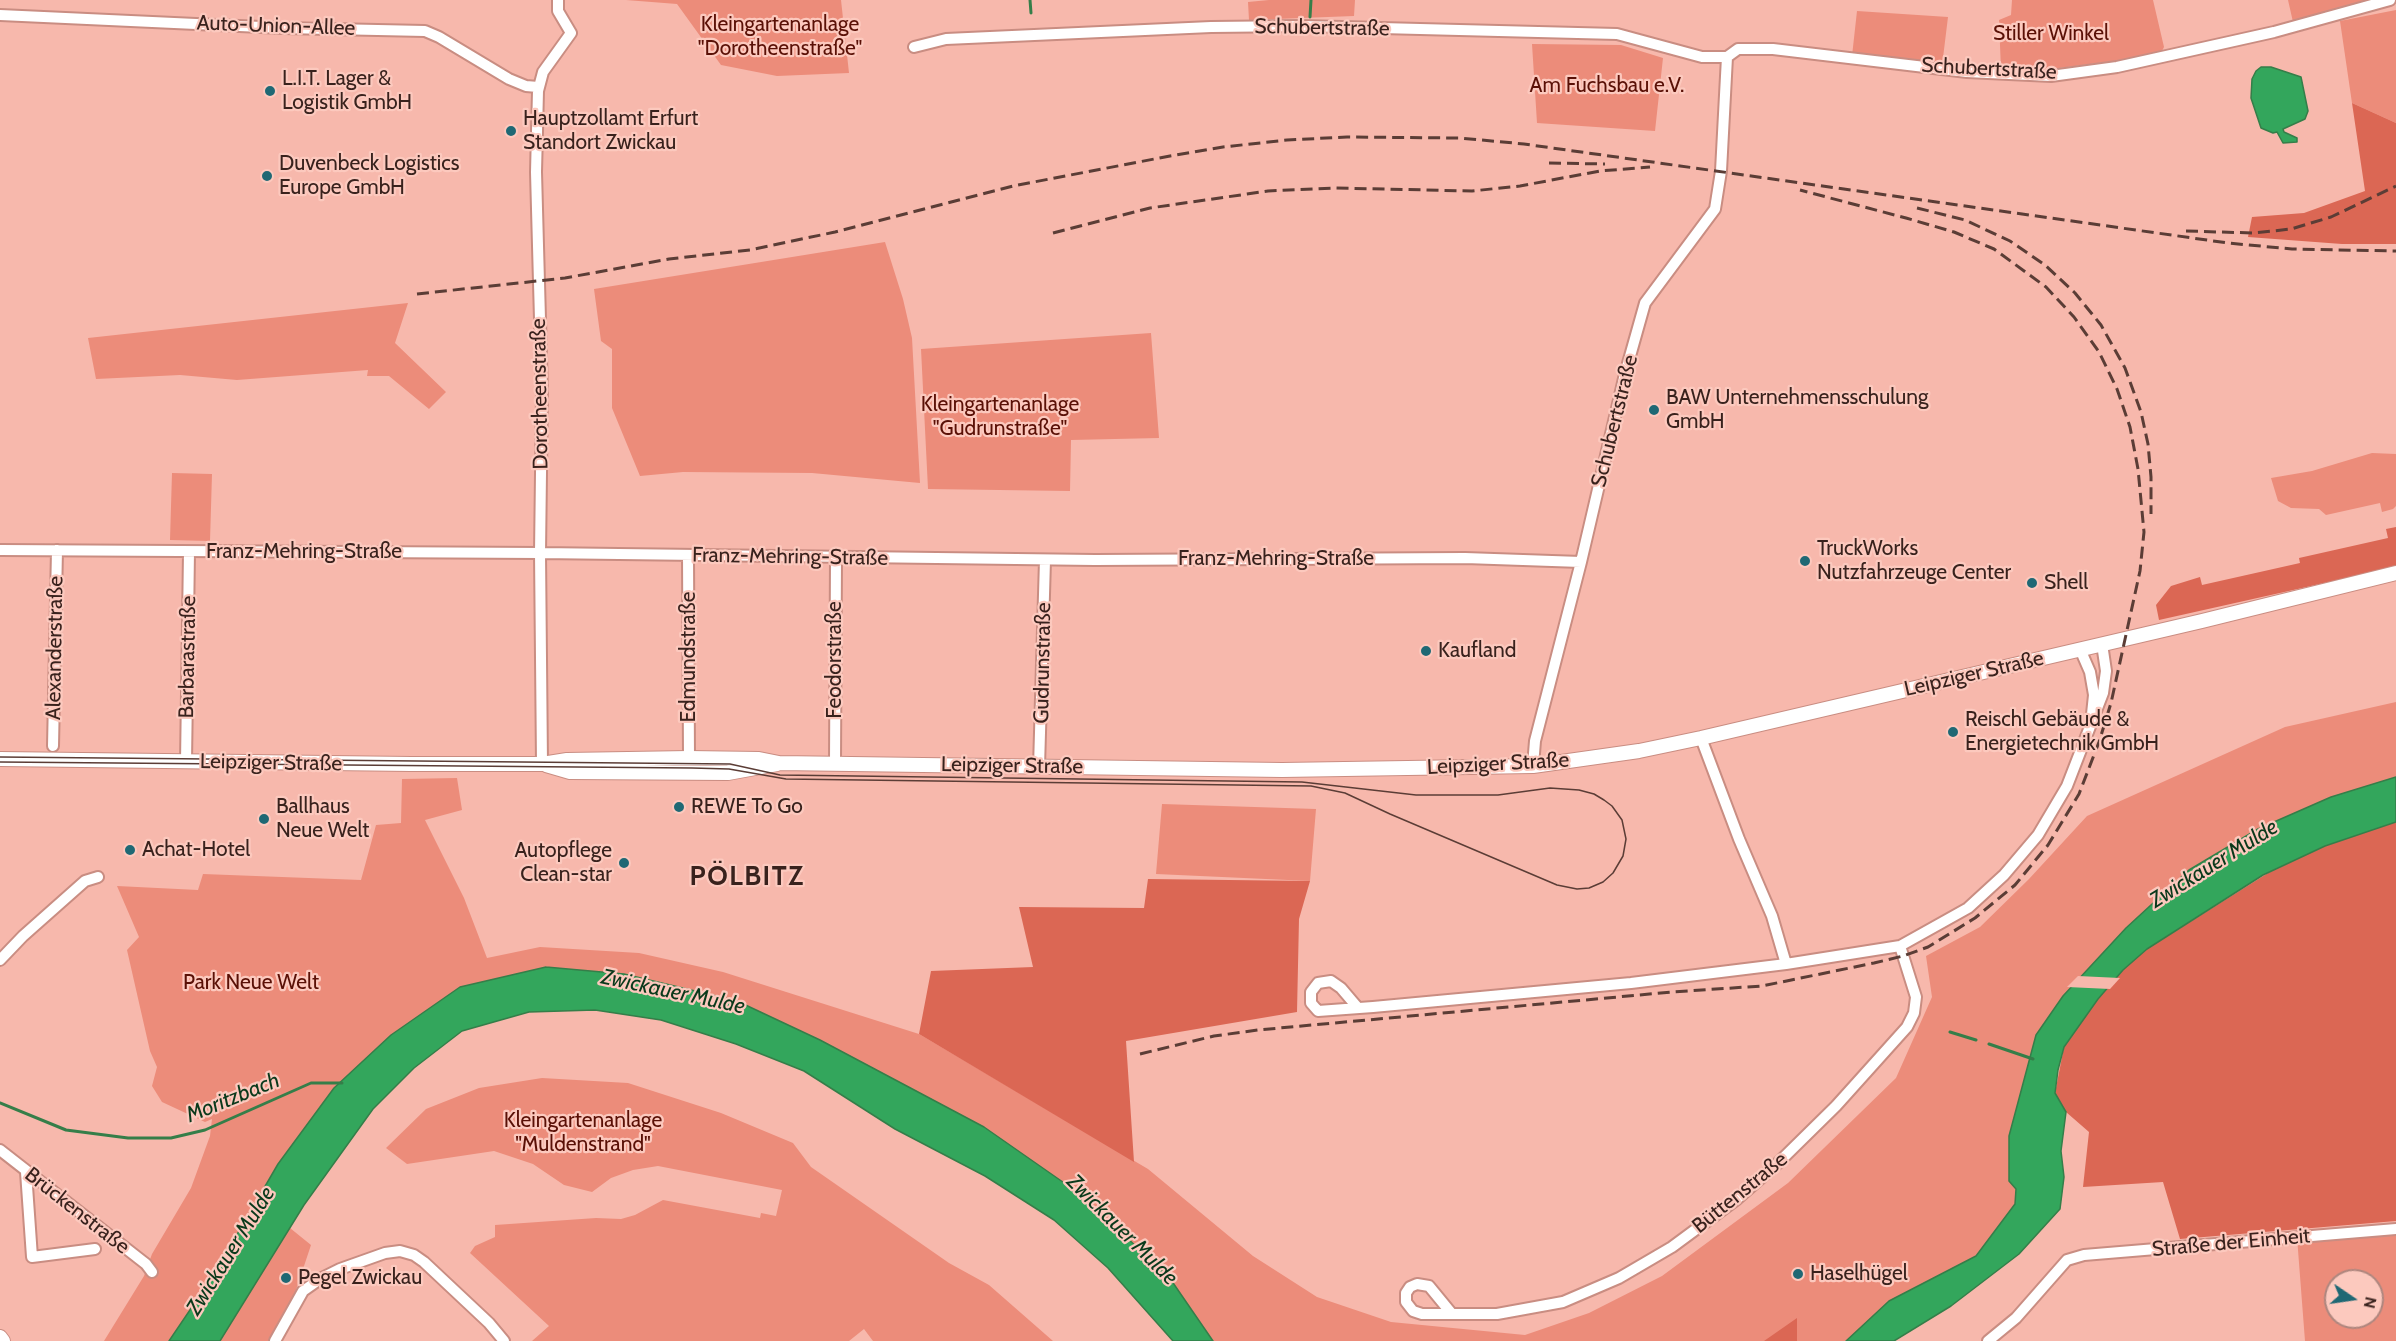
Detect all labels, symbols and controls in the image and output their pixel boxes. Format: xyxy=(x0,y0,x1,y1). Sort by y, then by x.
street label: Auto-Union-Allee xyxy=(196,11,356,41)
park label: Kleingartenanlage "Dorotheenstraße" xyxy=(698,12,862,62)
street label: Schubertstraße xyxy=(1254,14,1390,42)
park label: Stiller Winkel xyxy=(1993,21,2109,47)
street label: Schubertstraße xyxy=(1921,53,2057,85)
place label: L.I.T. Lager & Logistik GmbH xyxy=(282,66,412,116)
park label: Am Fuchsbau e.V. xyxy=(1530,73,1684,99)
marker: L.I.T. Lager & Logistik GmbH xyxy=(263,84,277,98)
place label: Hauptzollamt Erfurt Standort Zwickau xyxy=(523,106,698,156)
marker: Hauptzollamt Erfurt Standort Zwickau xyxy=(504,124,518,138)
place label: Duvenbeck Logistics Europe GmbH xyxy=(279,151,459,201)
marker: Duvenbeck Logistics Europe GmbH xyxy=(260,169,274,183)
street label: Dorotheenstraße xyxy=(526,318,554,470)
street label: Schubertstraße xyxy=(1586,352,1644,490)
place label: BAW Unternehmensschulung GmbH xyxy=(1666,385,1928,435)
park label: Kleingartenanlage "Gudrunstraße" xyxy=(921,392,1079,442)
marker: BAW Unternehmensschulung GmbH xyxy=(1647,403,1661,417)
place label: TruckWorks Nutzfahrzeuge Center xyxy=(1817,536,2011,586)
street label: Franz-Mehring-Straße xyxy=(206,539,402,565)
street label: Franz-Mehring-Straße xyxy=(692,543,888,571)
street label: Franz-Mehring-Straße xyxy=(1178,546,1374,572)
marker: TruckWorks Nutzfahrzeuge Center xyxy=(1798,554,1812,568)
place label: Shell xyxy=(2044,570,2088,596)
street label: Alexanderstraße xyxy=(41,576,69,720)
marker: Shell xyxy=(2025,576,2039,590)
street label: Edmundstraße xyxy=(676,592,702,722)
street label: Barbarastraße xyxy=(174,595,202,719)
street label: Feodorstraße xyxy=(822,601,848,719)
street label: Gudrunstraße xyxy=(1029,602,1057,724)
place label: Kaufland xyxy=(1438,638,1516,664)
marker: Kaufland xyxy=(1419,644,1433,658)
street label: Leipziger Straße xyxy=(1902,646,2046,702)
place label: Reischl Gebäude & Energietechnik GmbH xyxy=(1965,707,2159,757)
marker: Reischl Gebäude & Energietechnik GmbH xyxy=(1946,725,1960,739)
street label: Leipziger Straße xyxy=(1426,748,1570,780)
street label: Leipziger Straße xyxy=(200,749,342,777)
street label: Leipziger Straße xyxy=(941,752,1083,780)
place label: Ballhaus Neue Welt xyxy=(276,794,369,844)
place label: REWE To Go xyxy=(691,794,803,820)
marker: REWE To Go xyxy=(672,800,686,814)
marker: Ballhaus Neue Welt xyxy=(257,812,271,826)
water label: Zwickauer Mulde xyxy=(2145,814,2283,914)
place label: Achat-Hotel xyxy=(142,837,250,863)
place label: Autopflege Clean-star xyxy=(514,838,612,888)
marker: Achat-Hotel xyxy=(123,843,137,857)
marker: Autopflege Clean-star xyxy=(617,856,631,870)
district label: PÖLBITZ xyxy=(690,861,804,893)
water label: Zwickauer Mulde xyxy=(599,964,747,1020)
park label: Park Neue Welt xyxy=(183,970,319,996)
water label: Moritzbach xyxy=(182,1067,284,1129)
park label: Kleingartenanlage "Muldenstrand" xyxy=(504,1108,662,1158)
street label: Büttenstraße xyxy=(1687,1147,1793,1239)
street label: Brückenstraße xyxy=(20,1162,134,1260)
water label: Zwickauer Mulde xyxy=(1061,1169,1183,1291)
water label: Zwickauer Mulde xyxy=(181,1182,281,1320)
street label: Straße der Einheit xyxy=(2151,1224,2311,1262)
place label: Haselhügel xyxy=(1810,1261,1908,1287)
place label: Pegel Zwickau xyxy=(298,1265,422,1291)
marker: Haselhügel xyxy=(1791,1267,1805,1281)
north arrow xyxy=(2324,1269,2384,1329)
marker: Pegel Zwickau xyxy=(279,1271,293,1285)
text: N xyxy=(2360,1295,2381,1310)

